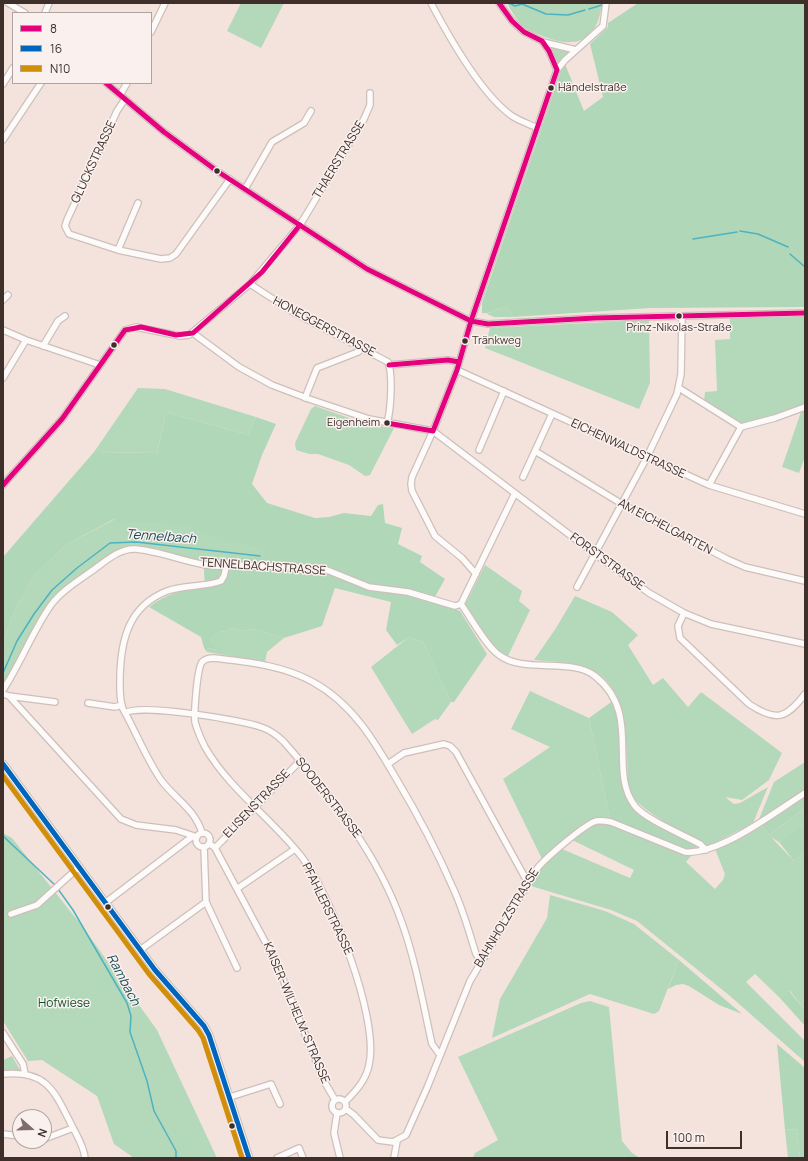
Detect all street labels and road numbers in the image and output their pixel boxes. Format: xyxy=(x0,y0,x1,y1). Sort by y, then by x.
street label: GLUCKSTRASSE xyxy=(69,118,119,206)
street label: THAERSTRASSE xyxy=(310,118,368,202)
street label: HONEGGERSTRASSE xyxy=(270,294,378,360)
street label: EICHENWALDSTRASSE xyxy=(568,416,688,482)
street label: AM EICHELGARTEN xyxy=(615,496,715,558)
street label: FORSTSTRASSE xyxy=(567,530,647,594)
street label: TENNELBACHSTRASSE xyxy=(200,555,326,579)
street label: SOODERSTRASSE xyxy=(292,755,364,841)
street label: ELISENSTRASSE xyxy=(221,767,293,841)
street label: PFAHLERSTRASSE xyxy=(298,861,356,957)
street label: BAHNHOLZSTRASSE xyxy=(472,866,542,970)
street label: KAISER-WILHELM-STRASSE xyxy=(260,940,332,1086)

